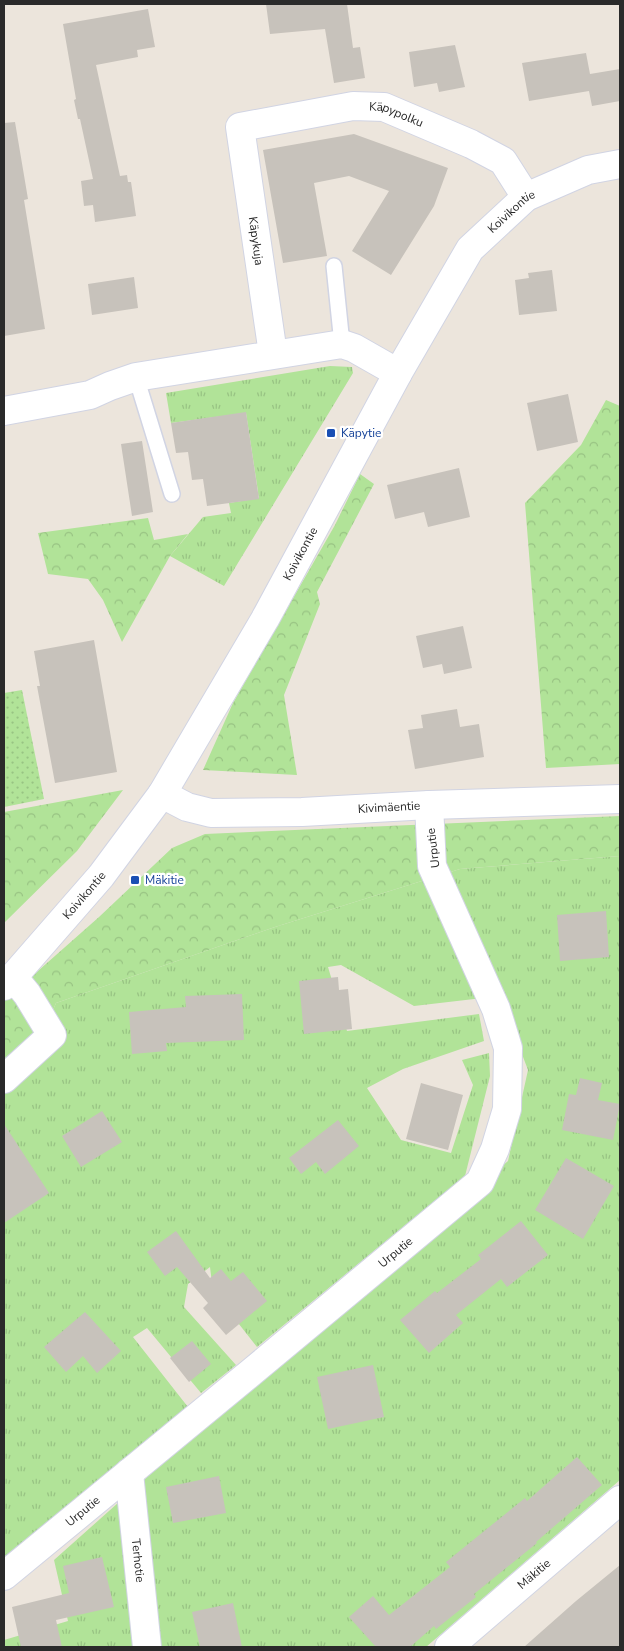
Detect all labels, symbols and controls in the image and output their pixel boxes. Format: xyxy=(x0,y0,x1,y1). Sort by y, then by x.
street label: Käpypolku xyxy=(369,99,426,131)
street label: Koivikontie xyxy=(484,186,537,237)
street label: Käpykuja xyxy=(245,216,267,266)
place label: Käpytie xyxy=(341,425,381,441)
marker: Käpytie xyxy=(325,427,337,439)
street label: Koivikontie xyxy=(279,524,321,583)
street label: Kivimäentie xyxy=(357,797,421,817)
street label: Urputie xyxy=(423,827,443,869)
street label: Koivikontie xyxy=(59,868,110,923)
place label: Mäkitie xyxy=(145,872,184,888)
marker: Mäkitie xyxy=(129,874,141,886)
street label: Urputie xyxy=(375,1233,416,1271)
street label: Urputie xyxy=(62,1492,103,1530)
street label: Terhotie xyxy=(128,1538,148,1583)
street label: Mäkitie xyxy=(514,1555,554,1593)

